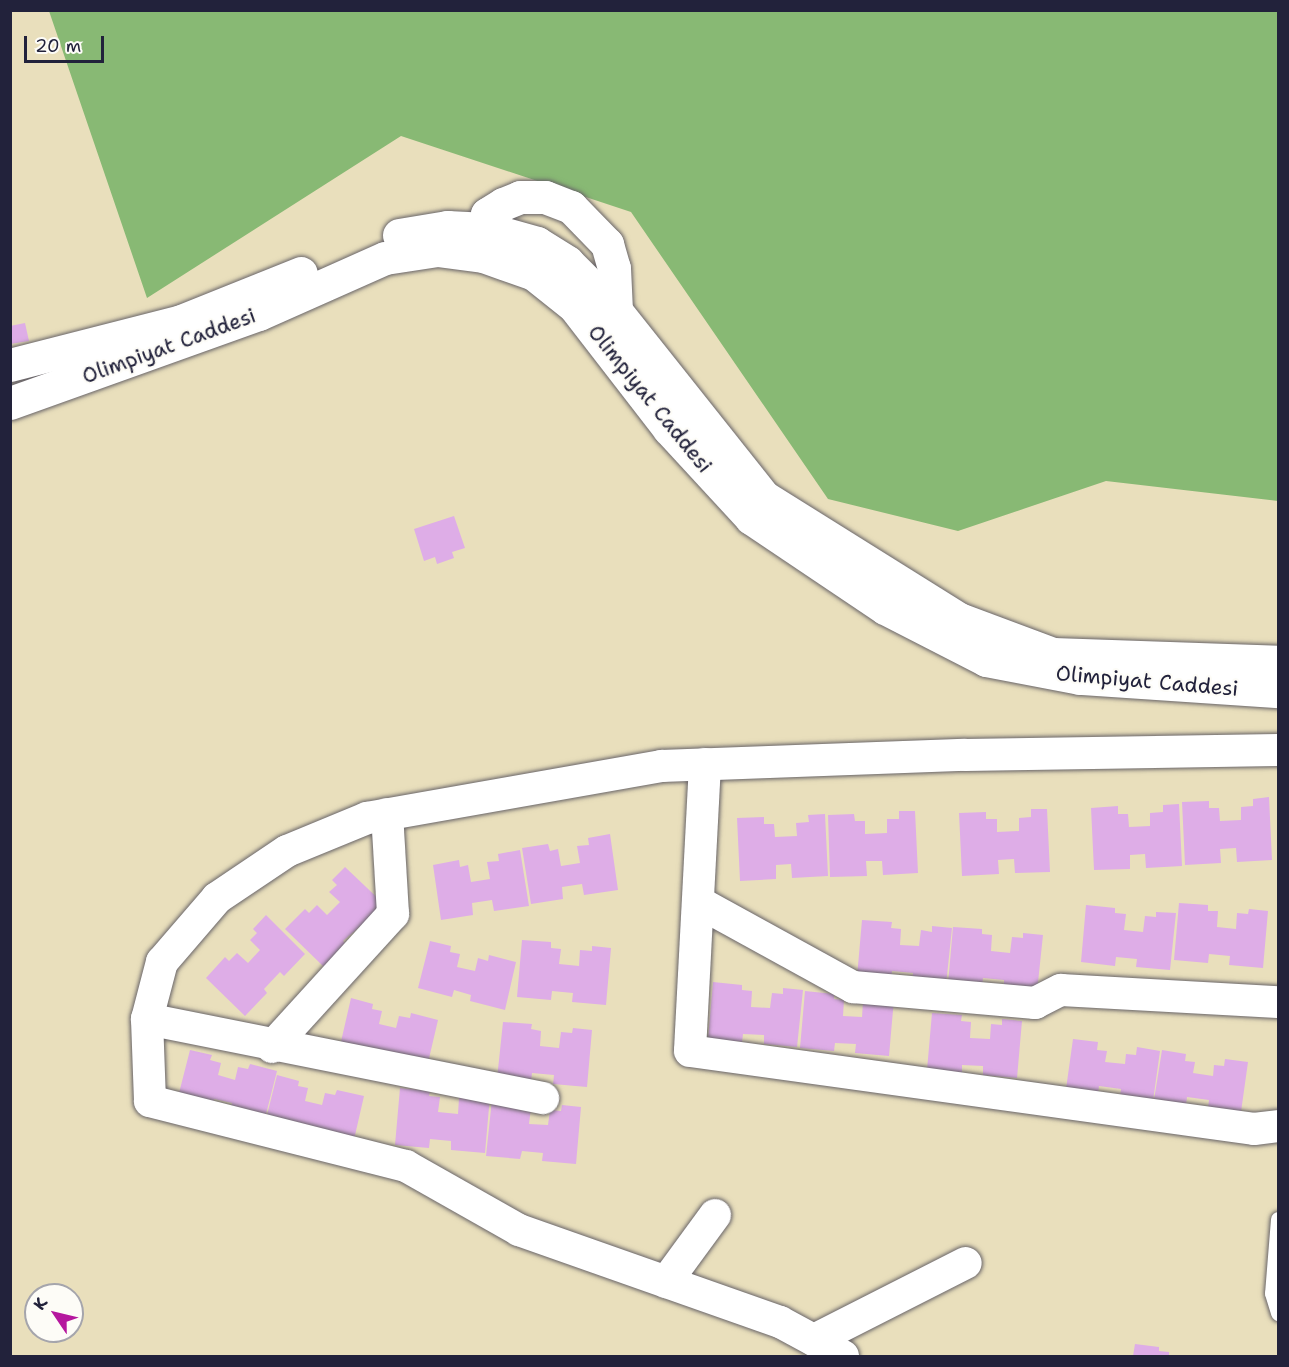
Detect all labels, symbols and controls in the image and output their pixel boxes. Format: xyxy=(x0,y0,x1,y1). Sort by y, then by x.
scale bar xyxy=(27,24,106,62)
text: 20 m xyxy=(35,34,81,58)
street label: Olimpiyat Caddesi xyxy=(79,303,259,389)
street label: Olimpiyat Caddesi xyxy=(583,320,717,478)
street label: Olimpiyat Caddesi xyxy=(1055,660,1239,702)
north arrow xyxy=(24,1283,84,1343)
text: K xyxy=(29,1293,52,1314)

